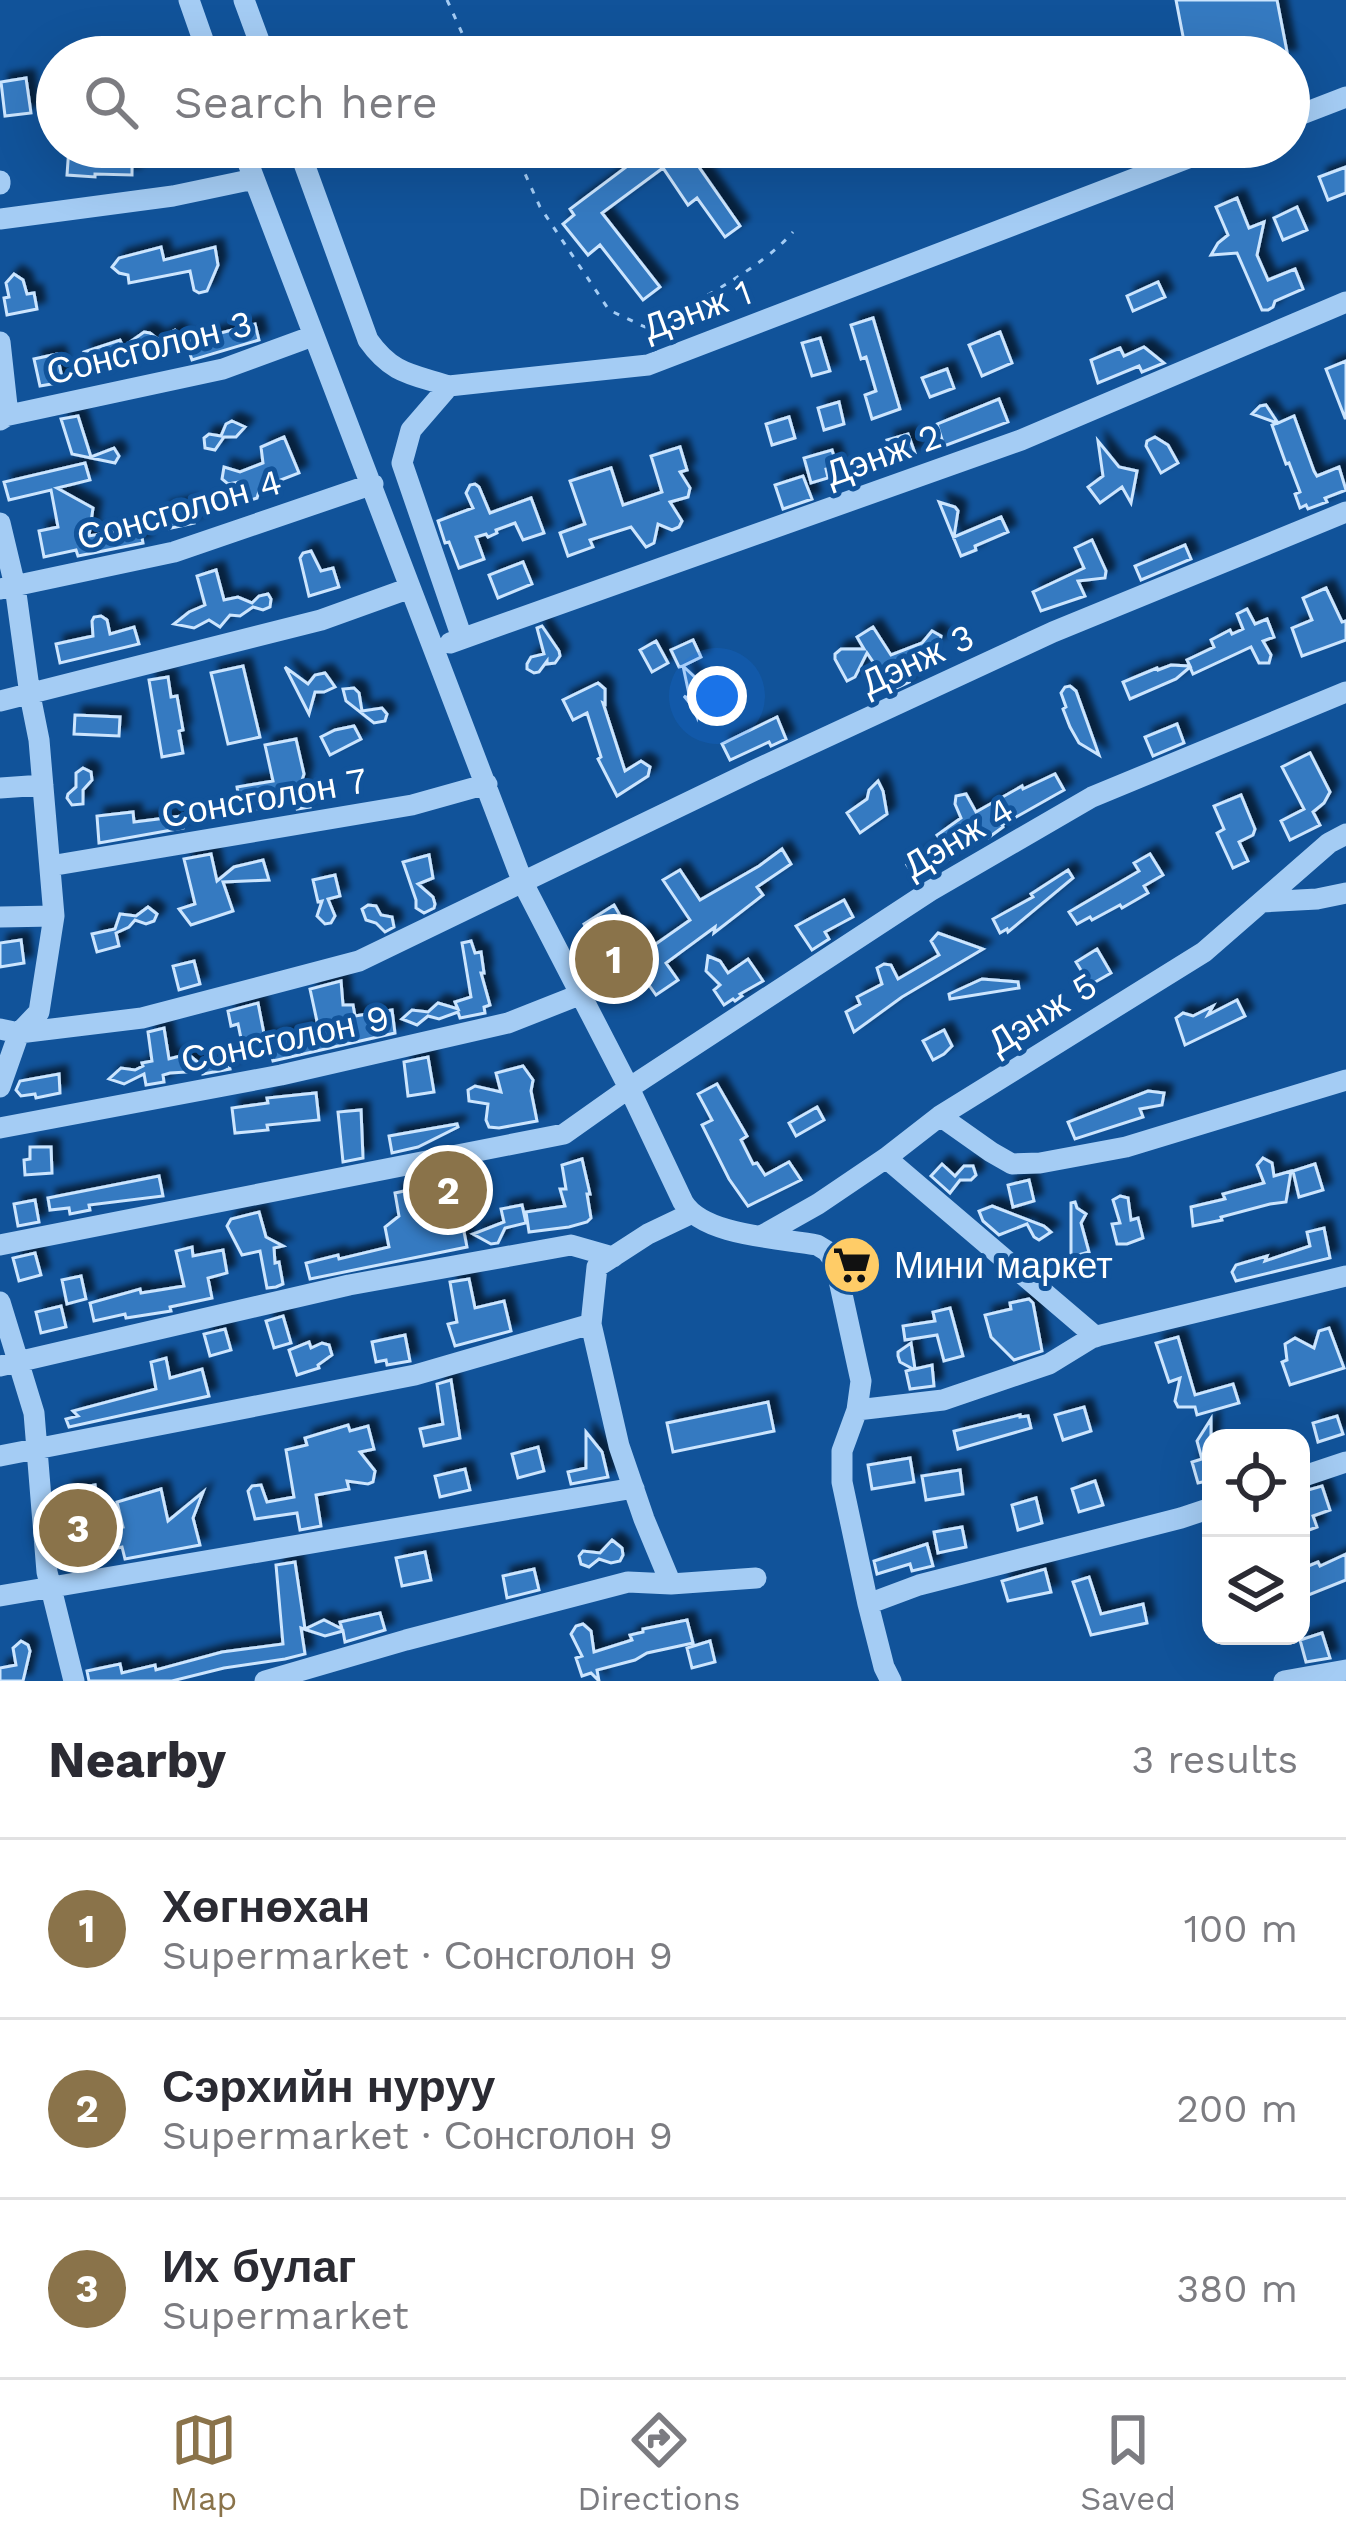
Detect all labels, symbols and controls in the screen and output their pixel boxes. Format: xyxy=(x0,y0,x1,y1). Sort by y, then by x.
search box xyxy=(36,36,1310,168)
icon: search xyxy=(78,69,144,135)
text: Search here xyxy=(174,76,438,129)
street label: Дэнж 1 xyxy=(637,271,757,349)
street label: Сонсголон 3 xyxy=(42,302,256,394)
street label: Дэнж 2 xyxy=(820,415,947,495)
street label: Сонсголон 4 xyxy=(72,461,287,559)
street label: Дэнж 3 xyxy=(854,616,981,704)
your location xyxy=(687,666,747,726)
street label: Сонсголон 7 xyxy=(158,759,370,837)
street label: Дэнж 4 xyxy=(896,789,1021,887)
pin: 1 xyxy=(575,914,653,1004)
street label: Дэнж 5 xyxy=(981,964,1105,1063)
street label: Сонсголон 9 xyxy=(178,996,393,1081)
pin: 2 xyxy=(409,1145,487,1235)
supermarket icon: Мини маркет xyxy=(821,1234,883,1296)
place label: Мини маркет xyxy=(894,1245,1113,1287)
map controls xyxy=(1202,1429,1310,1645)
button: locate xyxy=(1202,1429,1310,1537)
pin: 3 xyxy=(39,1483,117,1573)
button: layers xyxy=(1202,1537,1310,1645)
text: Nearby xyxy=(48,1730,226,1789)
text: 3 results xyxy=(1132,1737,1298,1782)
text: Хөгнөхан xyxy=(162,1880,370,1933)
text: 1 xyxy=(79,1906,95,1951)
text: 100 m xyxy=(1184,1906,1298,1951)
text: Supermarket · Сонсголон 9 xyxy=(162,1933,673,1978)
text: Сэрхийн нуруу xyxy=(162,2060,495,2113)
text: 2 xyxy=(75,2086,99,2131)
text: 200 m xyxy=(1176,2086,1298,2131)
text: Supermarket · Сонсголон 9 xyxy=(162,2113,673,2158)
text: Их булаг xyxy=(162,2240,356,2293)
text: 3 xyxy=(75,2266,99,2311)
text: 380 m xyxy=(1177,2266,1298,2311)
text: Supermarket xyxy=(162,2293,409,2338)
tab: Map xyxy=(170,2407,237,2518)
tab: Directions xyxy=(577,2407,740,2518)
tab: Saved xyxy=(1080,2407,1176,2518)

